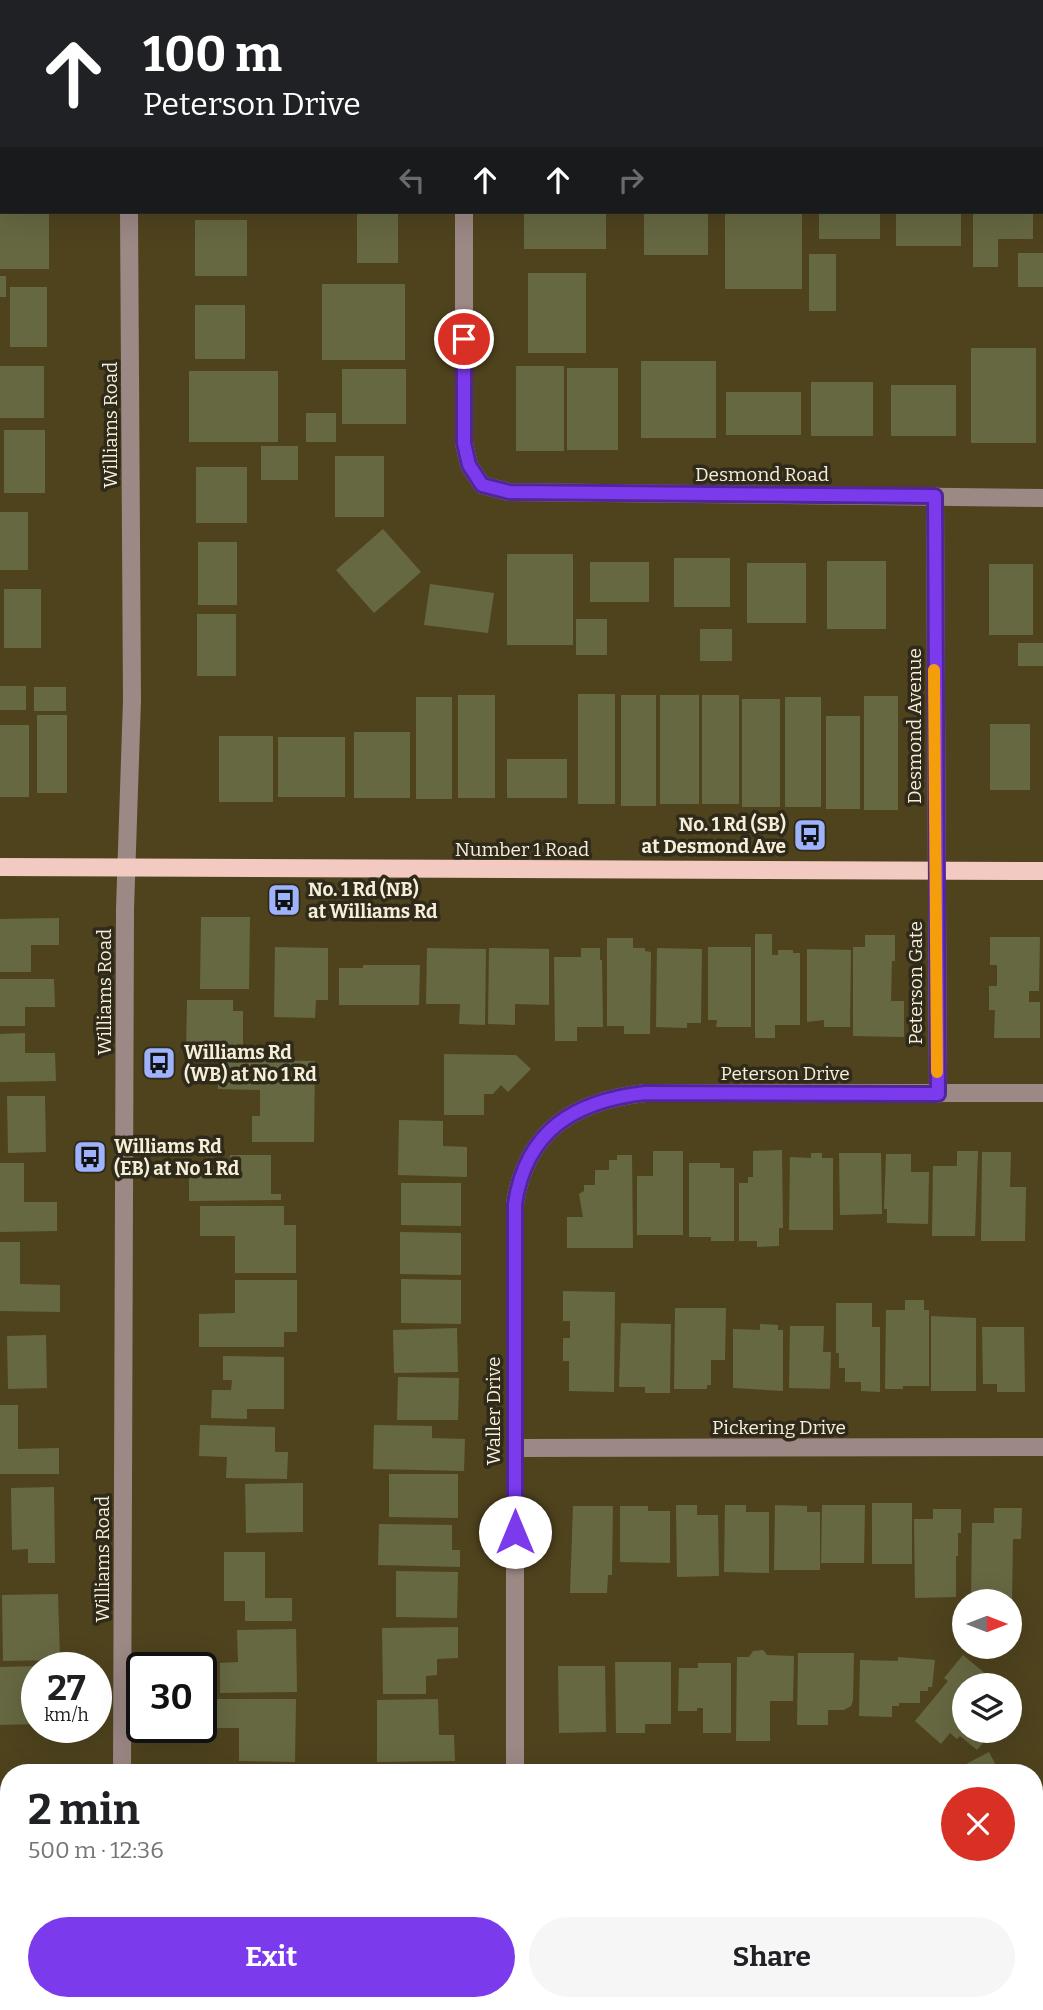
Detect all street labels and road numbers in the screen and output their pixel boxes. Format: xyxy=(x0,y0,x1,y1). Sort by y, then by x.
street label: Williams Road xyxy=(99,362,122,488)
street label: Desmond Road xyxy=(695,463,829,486)
street label: Desmond Avenue xyxy=(903,648,926,804)
street label: Number 1 Road xyxy=(455,838,589,861)
street label: Peterson Gate xyxy=(904,921,927,1045)
street label: Williams Road xyxy=(93,929,116,1055)
street label: Peterson Drive xyxy=(720,1062,850,1085)
street label: Waller Drive xyxy=(482,1357,505,1465)
street label: Pickering Drive xyxy=(712,1416,846,1439)
street label: Williams Road xyxy=(91,1496,114,1622)

